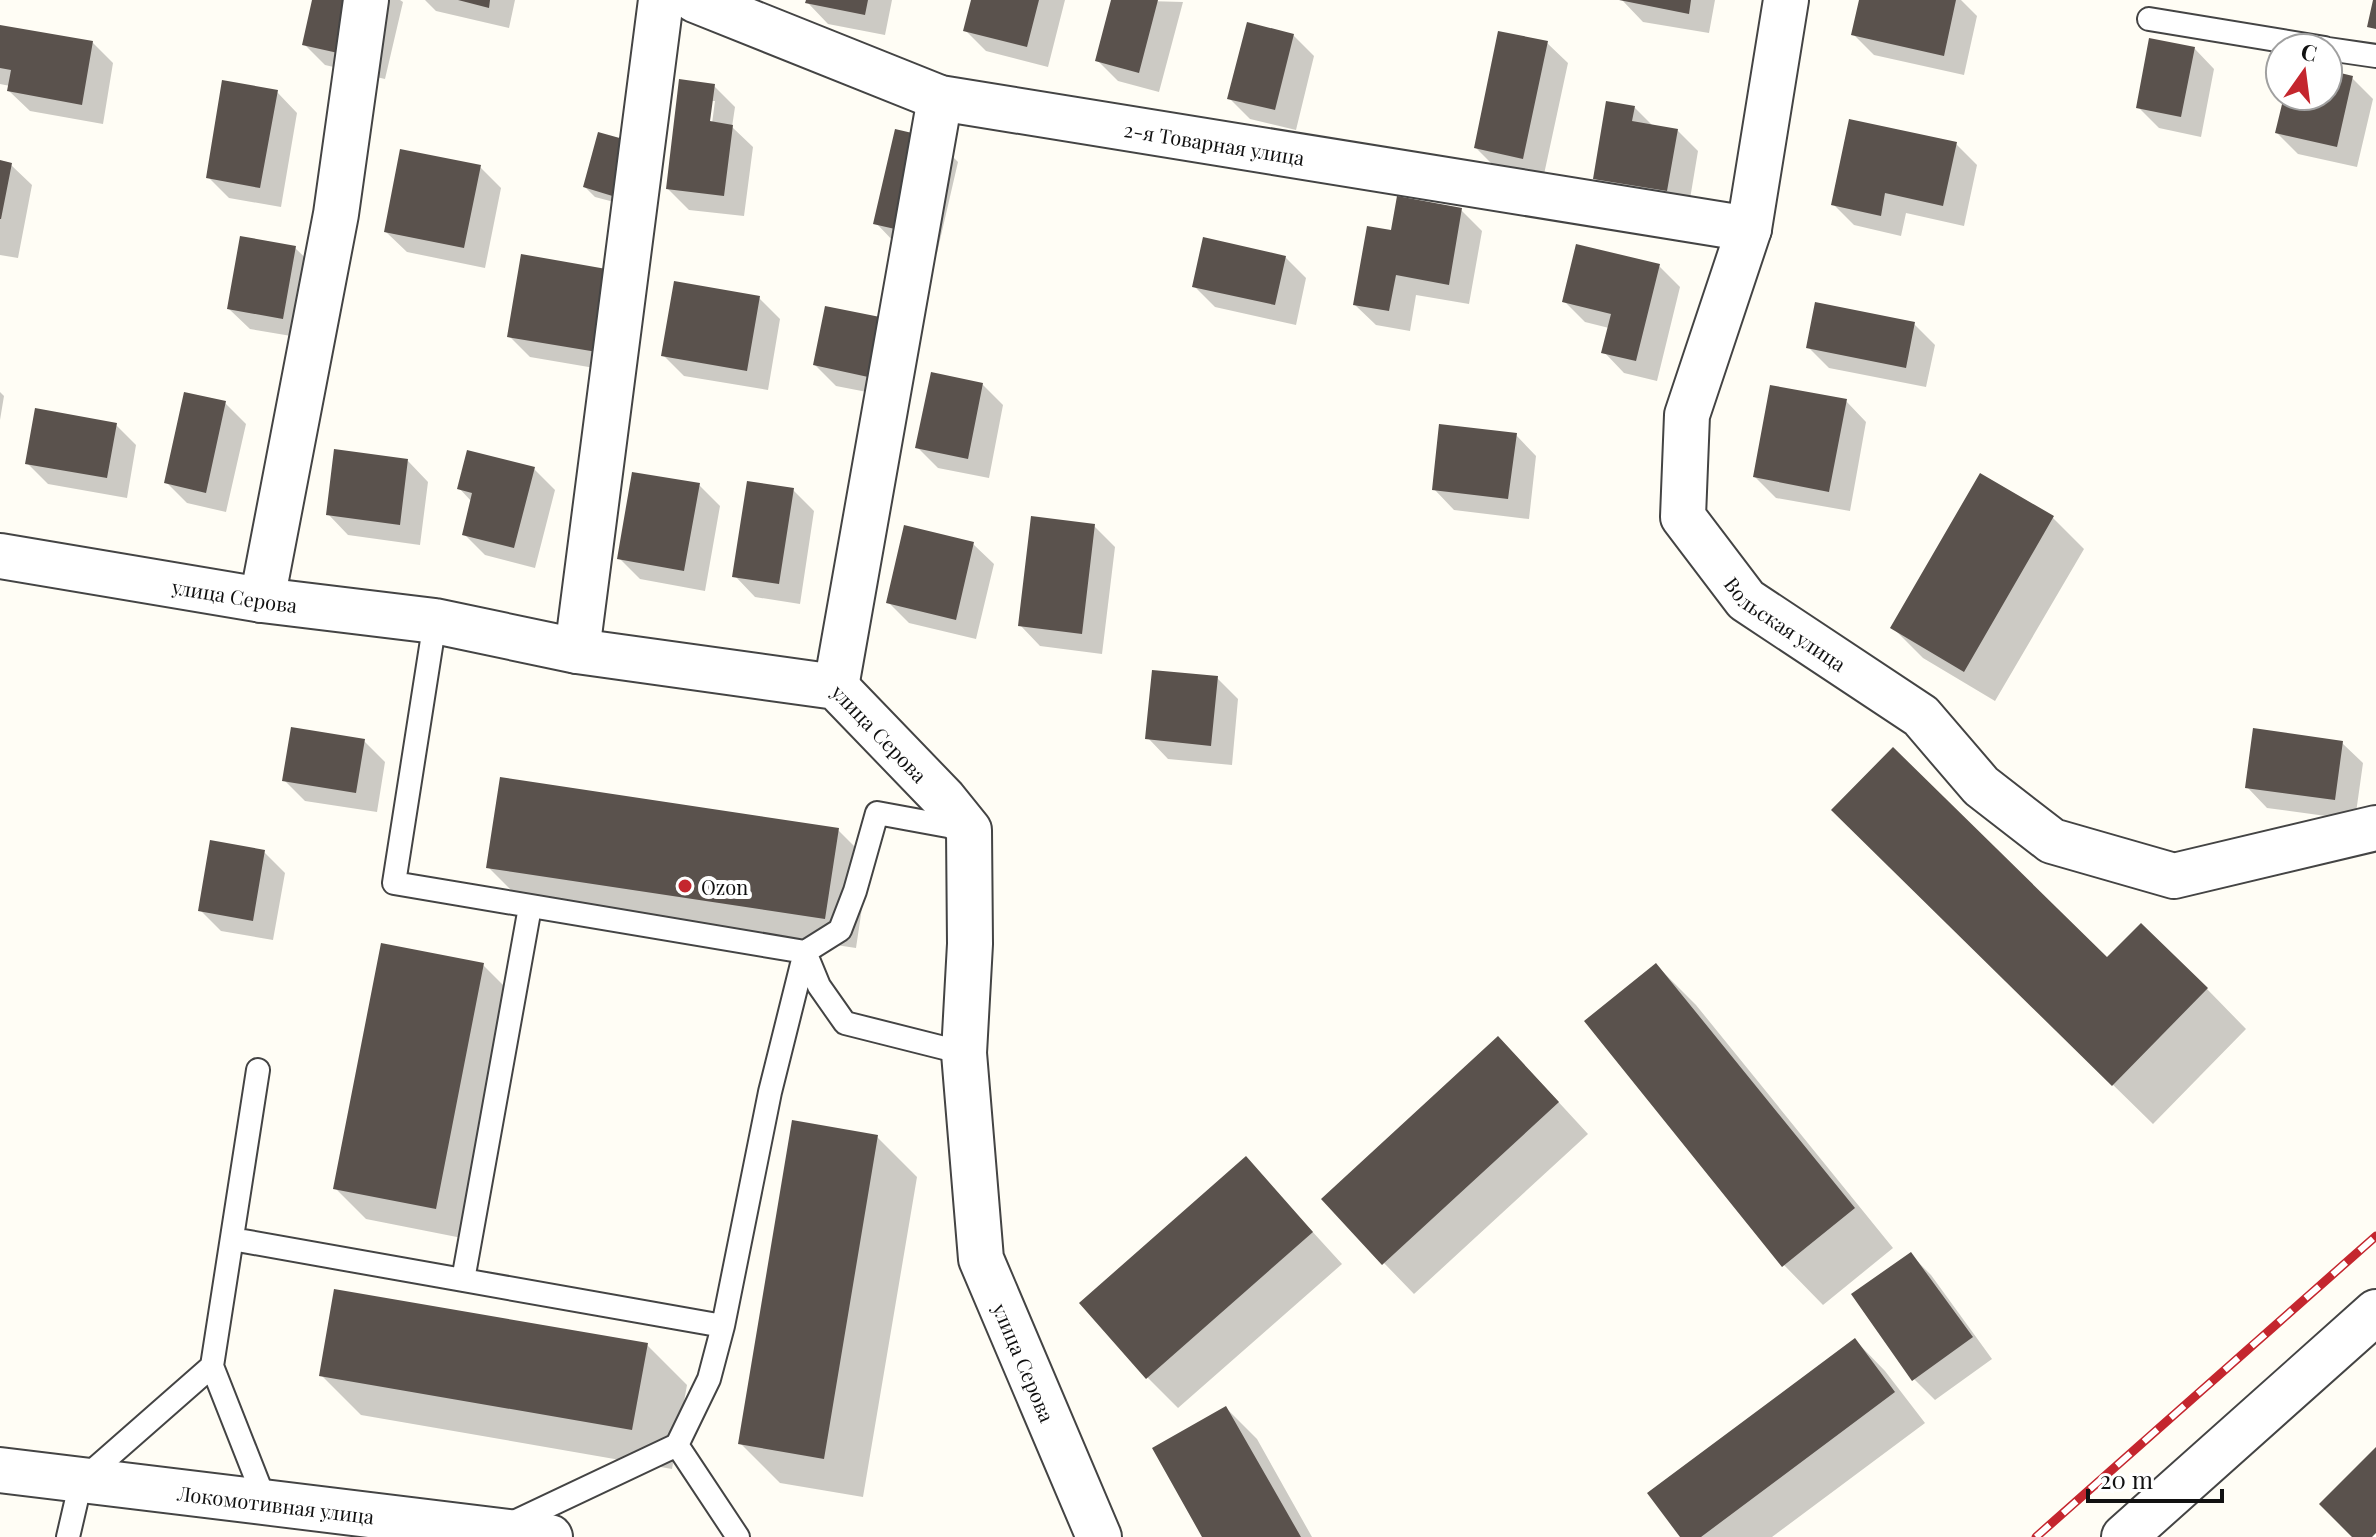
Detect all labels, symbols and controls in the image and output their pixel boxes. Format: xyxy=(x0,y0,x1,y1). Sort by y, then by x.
north arrow xyxy=(2264,32,2344,112)
text: С xyxy=(2298,35,2320,68)
street label: 2-я Товарная улица xyxy=(1122,115,1307,170)
street label: улица Серова xyxy=(169,571,299,618)
street label: Вольская улица xyxy=(1719,571,1852,676)
street label: улица Серова xyxy=(826,677,934,788)
place label: Ozon xyxy=(701,873,748,900)
marker: Ozon xyxy=(676,877,694,895)
street label: улица Серова xyxy=(987,1298,1062,1426)
scale bar xyxy=(2088,1453,2222,1503)
text: 20 m xyxy=(2100,1463,2153,1495)
street label: Локомотивная улица xyxy=(175,1478,376,1529)

